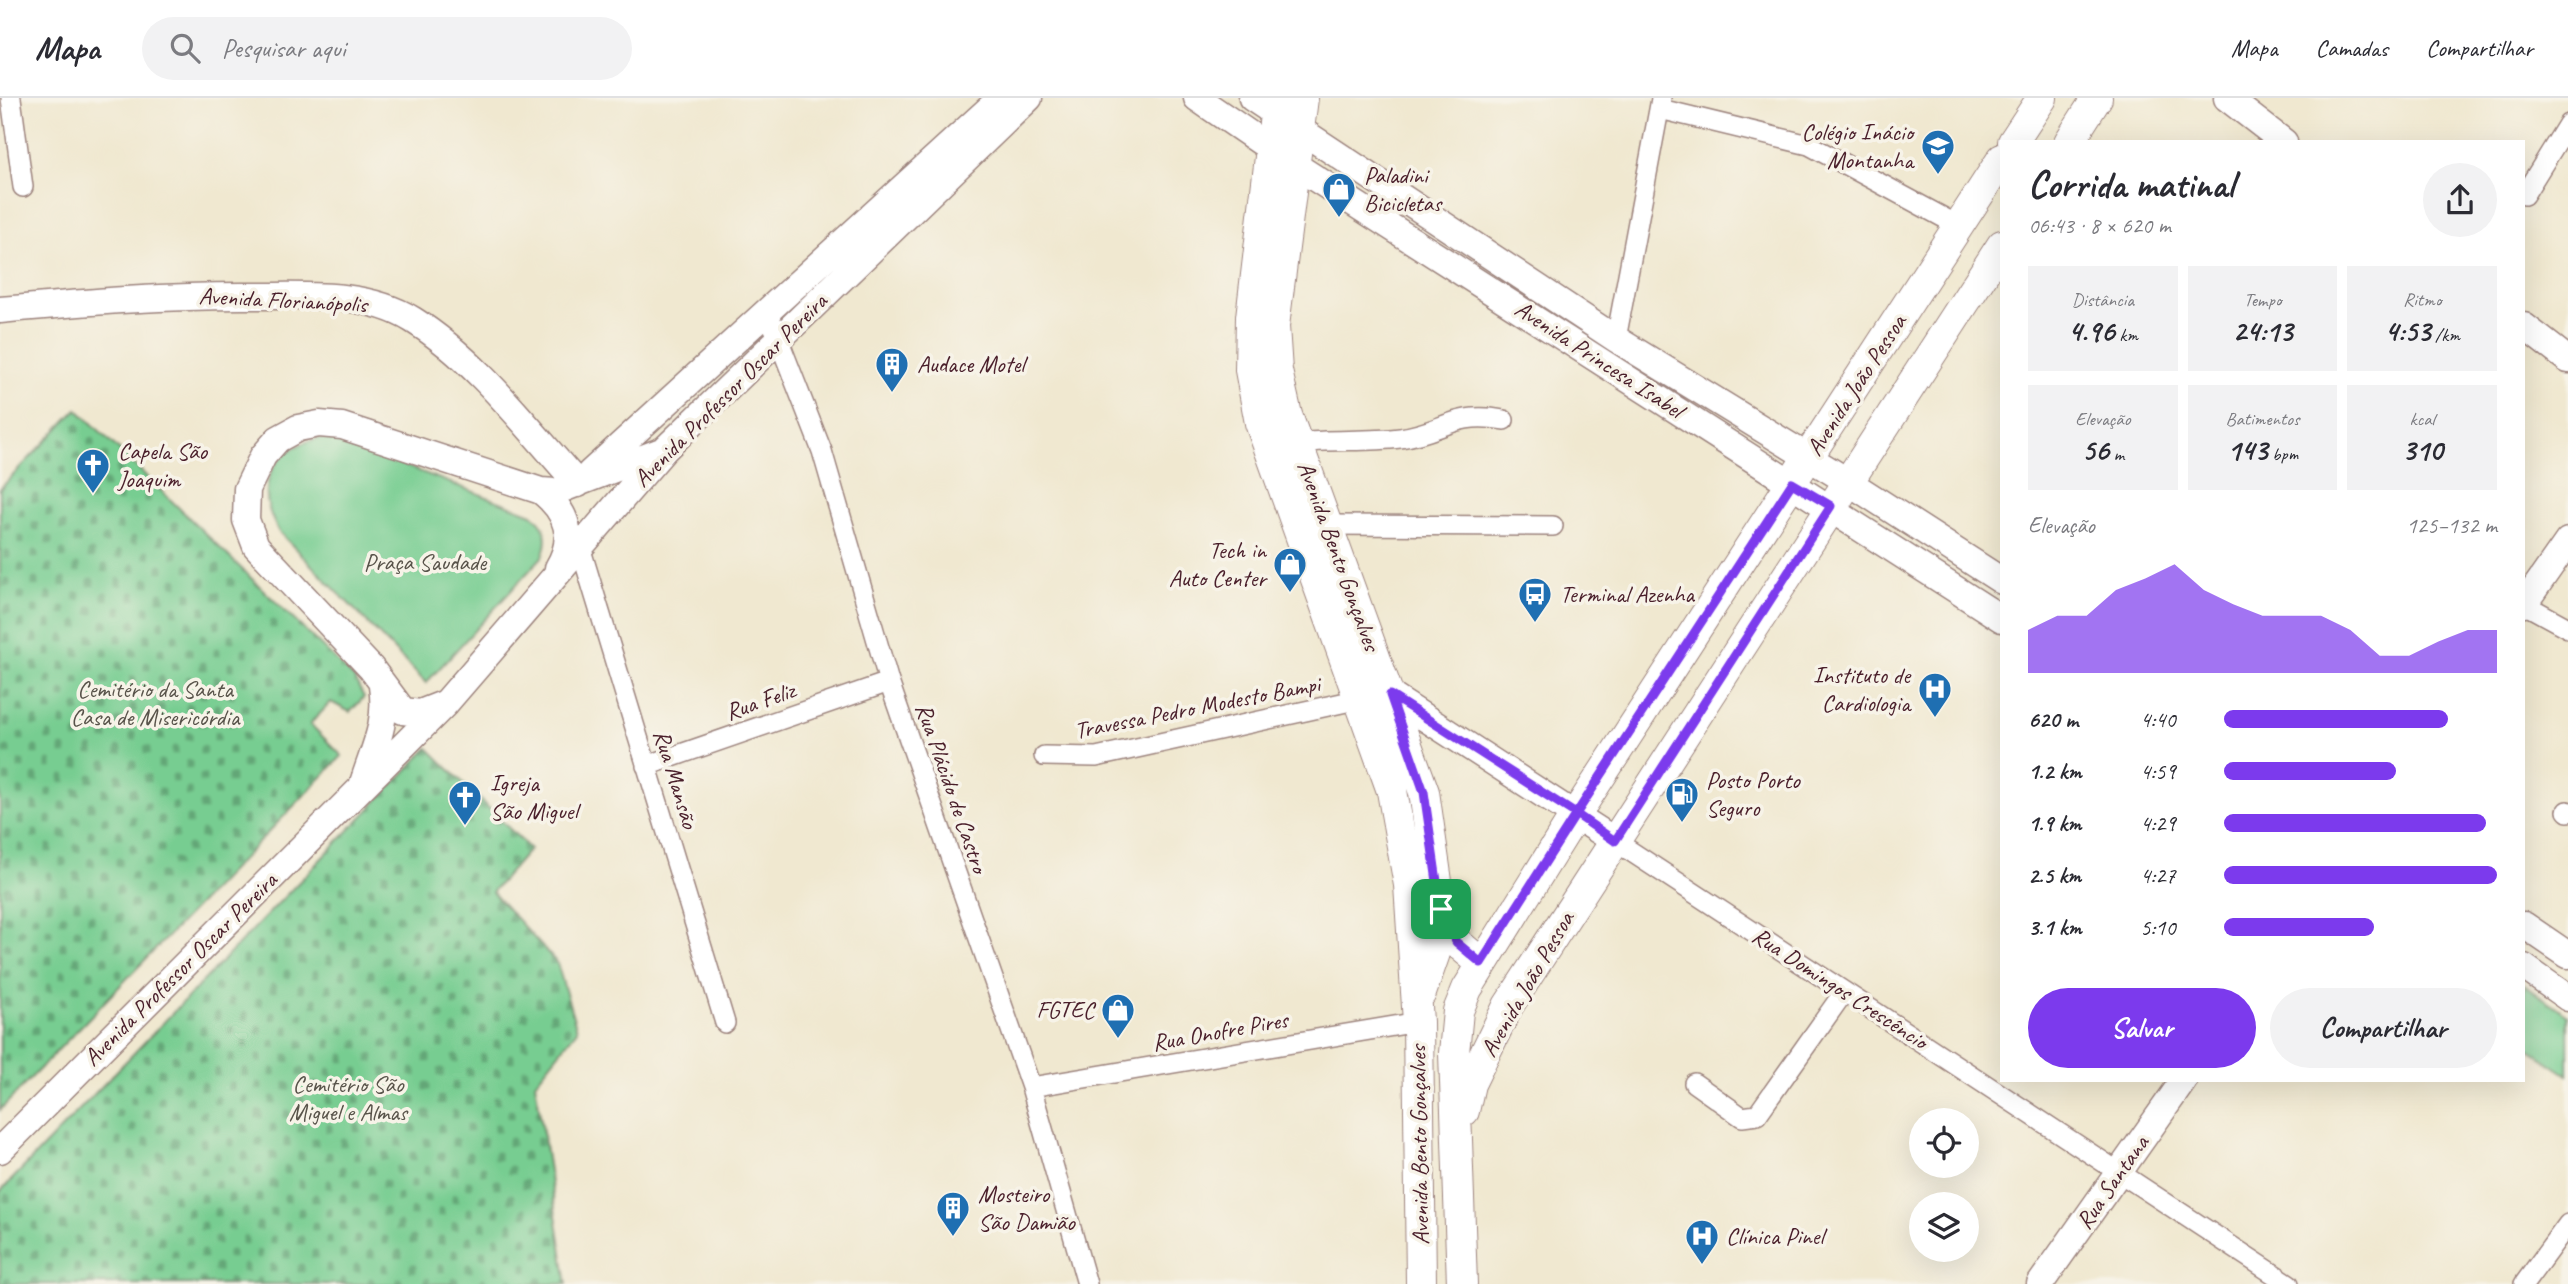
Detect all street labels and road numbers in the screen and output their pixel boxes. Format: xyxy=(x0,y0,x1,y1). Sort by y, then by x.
street label: Avenida Florianópolis xyxy=(198,281,370,319)
street label: Avenida Professor Oscar Pereira xyxy=(627,286,834,493)
street label: Avenida Princesa Isabel xyxy=(1509,293,1692,427)
street label: Avenida João Pessoa xyxy=(1799,307,1914,461)
street label: Avenida Bento Gonçalves xyxy=(1291,457,1388,657)
street label: Travessa Pedro Modesto Bampi xyxy=(1072,668,1325,746)
street label: Rua Feliz xyxy=(721,674,801,727)
street label: Rua Plácido de Castro xyxy=(909,699,996,879)
street label: Rua Mansão xyxy=(647,726,706,833)
street label: Avenida Professor Oscar Pereira xyxy=(77,865,284,1072)
street label: Avenida João Pessoa xyxy=(1473,905,1581,1062)
street label: Rua Domingos Crescêncio xyxy=(1747,920,1935,1057)
street label: Rua Onofre Pires xyxy=(1150,1004,1292,1058)
street label: Avenida Bento Gonçalves xyxy=(1402,1043,1436,1245)
street label: Rua Santana xyxy=(2069,1128,2156,1235)

